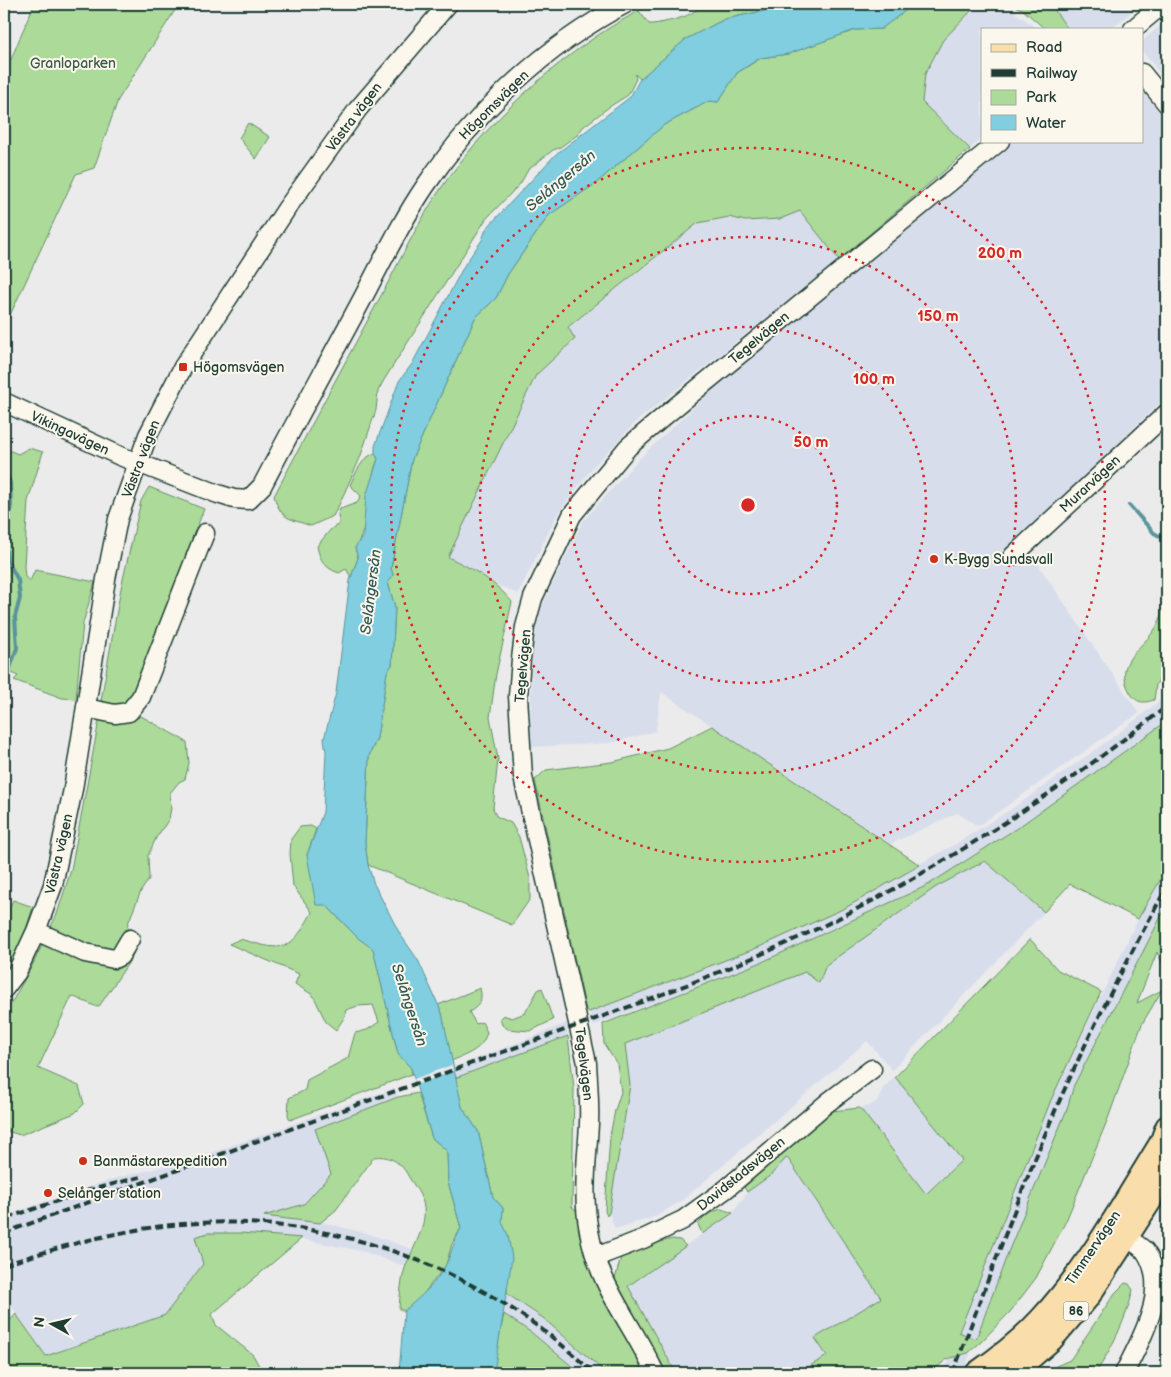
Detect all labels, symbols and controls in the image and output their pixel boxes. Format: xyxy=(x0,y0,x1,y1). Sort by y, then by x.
legend xyxy=(981,28,1144,142)
text: Road xyxy=(1026,38,1062,57)
park label: Granloparken xyxy=(30,55,116,72)
text: Railway xyxy=(1026,64,1077,83)
street label: Högomsvägen xyxy=(456,67,532,143)
street label: Västra vägen xyxy=(323,79,386,155)
text: Park xyxy=(1026,88,1057,107)
text: Water xyxy=(1026,114,1066,133)
water label: Selångersån xyxy=(522,146,600,216)
text: 200 m xyxy=(978,244,1022,263)
text: 150 m xyxy=(917,307,959,326)
street label: Tegelvägen xyxy=(725,308,793,368)
place label: Högomsvägen xyxy=(193,359,285,376)
marker: Högomsvägen xyxy=(177,361,189,373)
text: 100 m xyxy=(853,370,895,389)
street label: Vikingavägen xyxy=(28,407,112,459)
street label: Västra vägen xyxy=(118,418,164,500)
text: 50 m xyxy=(794,433,829,452)
street label: Murarvägen xyxy=(1056,452,1124,516)
centre of rings xyxy=(739,496,757,514)
water label: Selångersån xyxy=(356,548,386,636)
place label: K-Bygg Sundsvall xyxy=(944,551,1053,568)
marker: K-Bygg Sundsvall xyxy=(928,553,940,565)
street label: Tegelvägen xyxy=(511,629,535,703)
street label: Västra vägen xyxy=(41,812,77,896)
water label: Selångersån xyxy=(387,961,431,1049)
street label: Tegelvägen xyxy=(571,1026,597,1102)
street label: Davidstadsvägen xyxy=(694,1133,789,1215)
place label: Banmästarexpedition xyxy=(93,1153,227,1170)
marker: Banmästarexpedition xyxy=(77,1155,89,1167)
place label: Selånger station xyxy=(58,1185,161,1202)
marker: Selånger station xyxy=(42,1187,54,1199)
street label: Timmervägen xyxy=(1062,1207,1124,1289)
north arrow xyxy=(28,1300,78,1350)
road number: 86 xyxy=(1064,1302,1088,1320)
text: N xyxy=(30,1316,49,1329)

